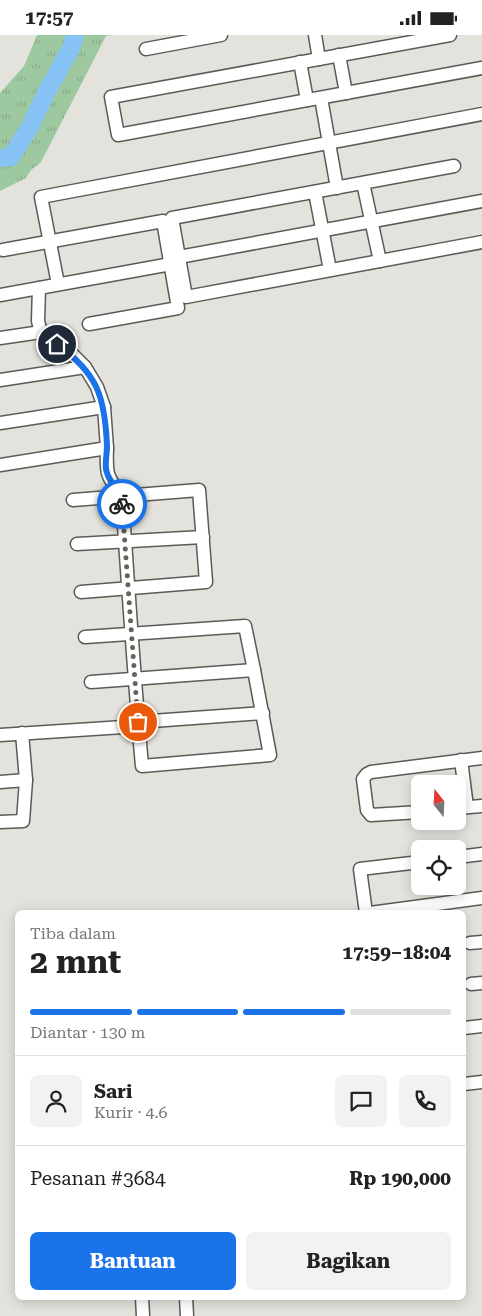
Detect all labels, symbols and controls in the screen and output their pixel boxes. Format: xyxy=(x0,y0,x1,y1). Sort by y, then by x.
text: 17:57 xyxy=(25,6,74,29)
pin xyxy=(36,323,78,365)
icon: home xyxy=(43,330,71,358)
courier xyxy=(97,479,147,529)
icon: bike xyxy=(108,490,136,518)
pin xyxy=(117,701,159,743)
icon: bag xyxy=(124,708,152,736)
north arrow xyxy=(411,775,466,830)
map controls xyxy=(411,775,466,895)
button: locate xyxy=(411,840,466,895)
text: Tiba dalam xyxy=(30,924,116,943)
text: 17:59–18:04 xyxy=(342,941,451,964)
text: 2 mnt xyxy=(30,943,121,981)
text: Diantar · 130 m xyxy=(30,1023,145,1042)
button: person xyxy=(30,1075,82,1127)
button: chat xyxy=(335,1075,387,1127)
button: phone xyxy=(399,1075,451,1127)
text: Sari xyxy=(94,1080,132,1103)
text: Kurir · 4.6 xyxy=(94,1103,168,1122)
text: Pesanan #3684 xyxy=(30,1167,166,1190)
text: Rp 190,000 xyxy=(349,1167,451,1190)
button: Bantuan xyxy=(30,1232,236,1290)
button: Bagikan xyxy=(246,1232,451,1290)

